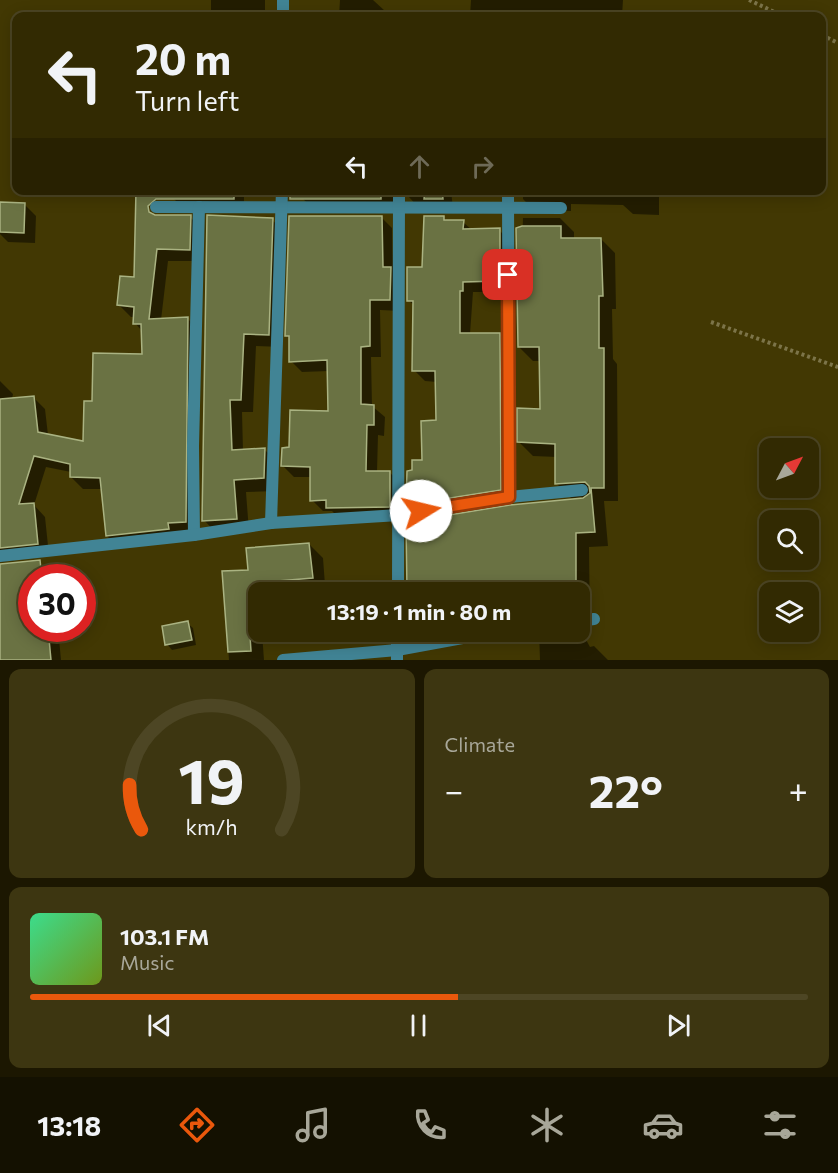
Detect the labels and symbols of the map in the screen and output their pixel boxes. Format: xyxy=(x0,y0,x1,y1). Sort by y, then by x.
pin xyxy=(482,249,533,300)
north arrow xyxy=(759,438,819,498)
position arrow xyxy=(389,479,453,543)
speed limit sign: 30 xyxy=(18,564,96,642)

